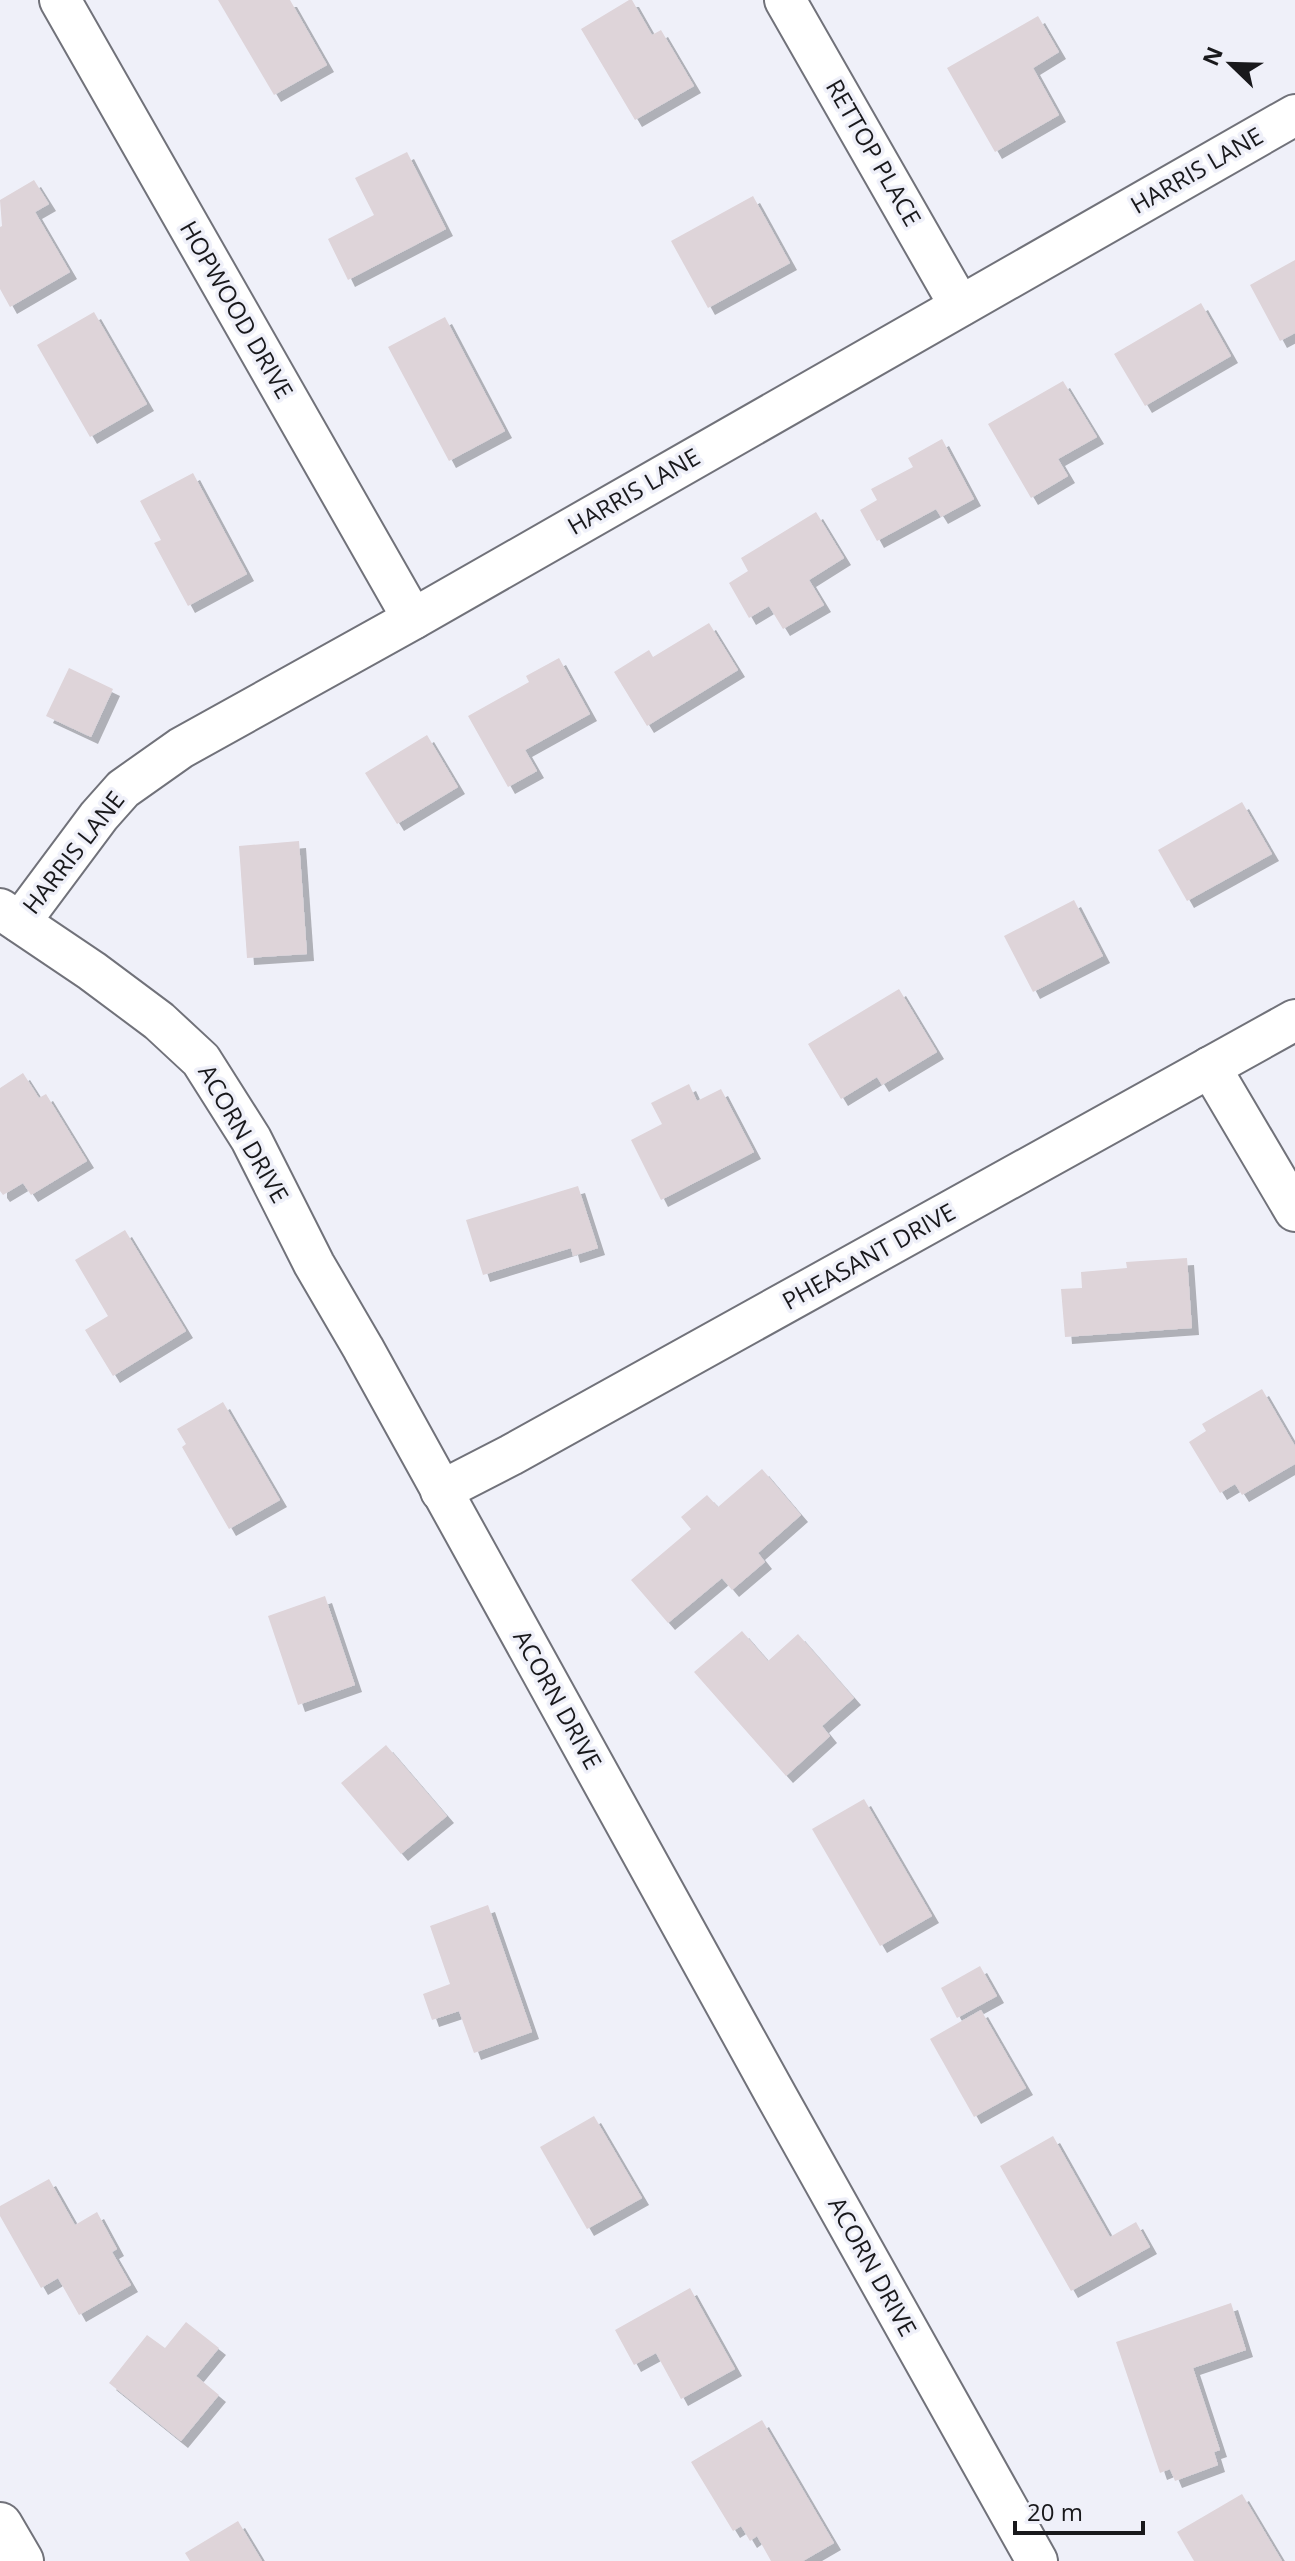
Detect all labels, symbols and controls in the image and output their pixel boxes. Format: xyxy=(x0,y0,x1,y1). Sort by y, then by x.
north arrow xyxy=(1191,24,1271,104)
text: N xyxy=(1194,42,1229,70)
street label: RETTOP PLACE xyxy=(819,73,930,232)
street label: HARRIS LANE xyxy=(1124,118,1268,221)
street label: HOPWOOD DRIVE xyxy=(173,214,302,404)
street label: HARRIS LANE xyxy=(561,439,705,542)
street label: HARRIS LANE xyxy=(14,784,131,920)
street label: ACORN DRIVE xyxy=(191,1058,297,1208)
street label: PHEASANT DRIVE xyxy=(776,1194,961,1317)
street label: ACORN DRIVE xyxy=(506,1624,610,1775)
street label: ACORN DRIVE xyxy=(821,2191,925,2342)
scale bar xyxy=(1015,2485,1143,2535)
text: 20 m xyxy=(1027,2495,1083,2528)

